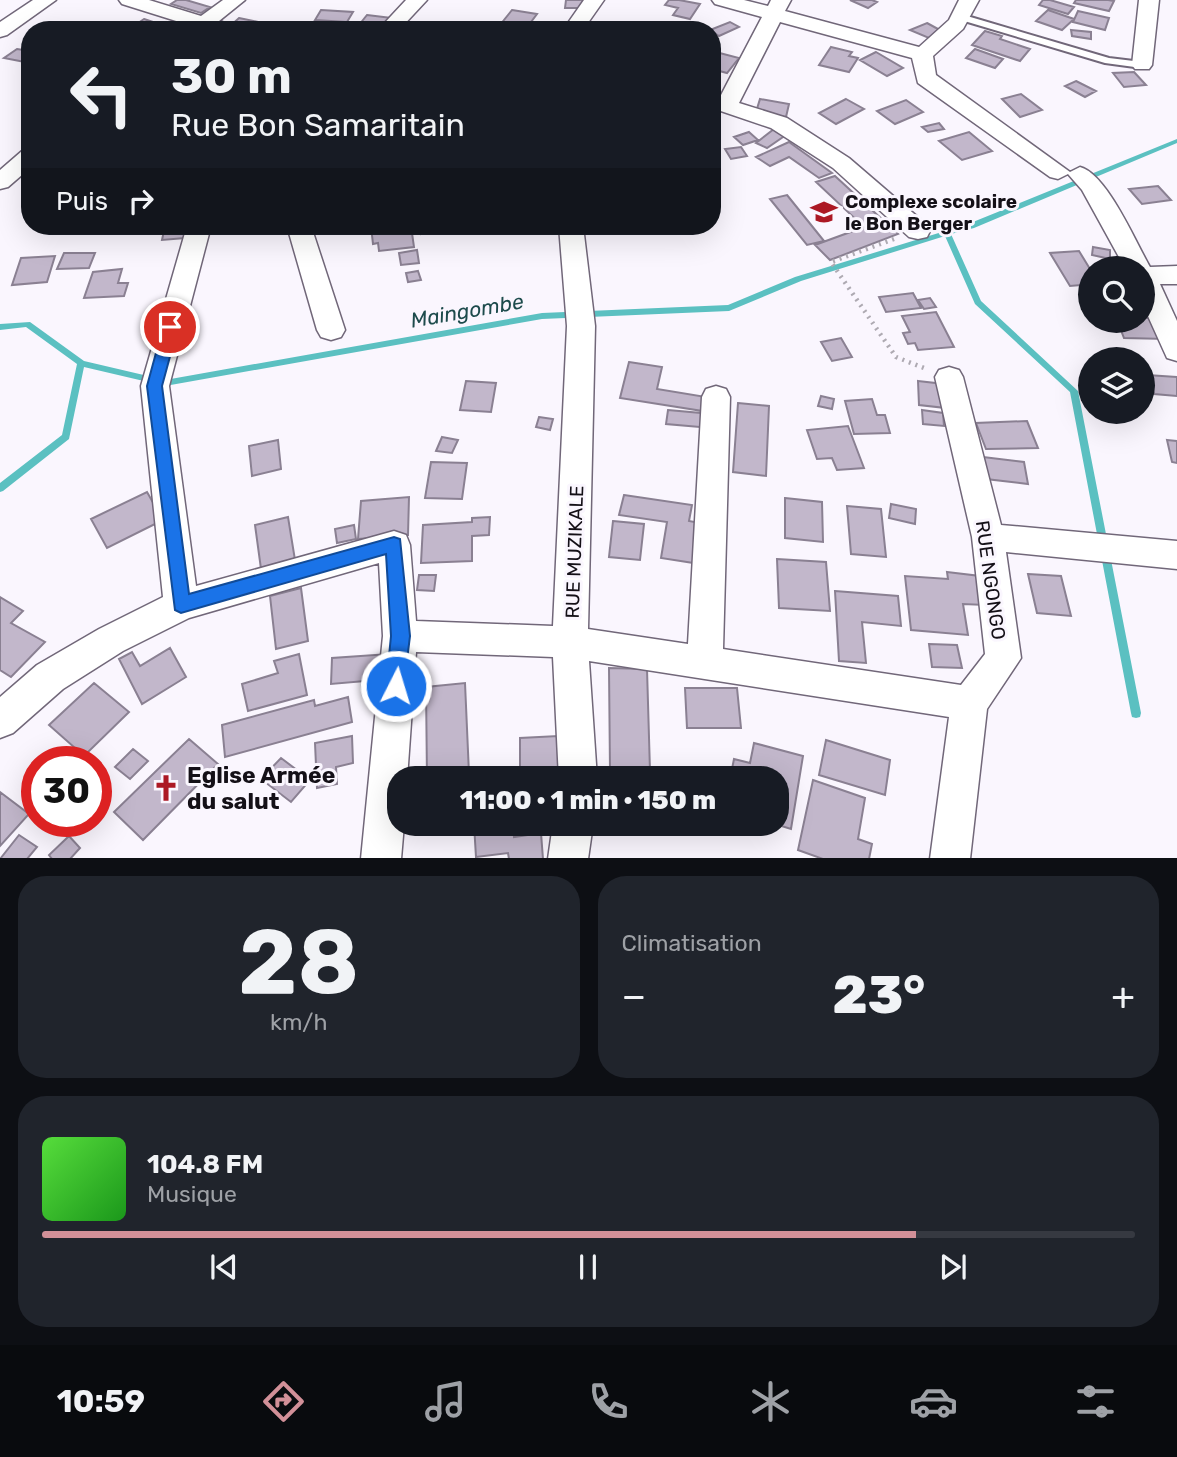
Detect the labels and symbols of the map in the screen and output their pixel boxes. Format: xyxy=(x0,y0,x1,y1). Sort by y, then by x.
place label: Complexe scolaire le Bon Berger xyxy=(845,190,1017,235)
school or university icon: Complexe scolaire le Bon Berger xyxy=(809,197,839,227)
water label: Maingombe xyxy=(408,288,526,333)
pin xyxy=(140,297,200,357)
street label: RUE MUZIKALE xyxy=(561,485,588,619)
street label: RUE NGONGO xyxy=(971,519,1010,641)
position arrow xyxy=(359,649,433,723)
speed limit sign: 30 xyxy=(21,746,112,837)
place label: Eglise Armée du salut xyxy=(187,761,335,815)
church icon: Eglise Armée du salut xyxy=(151,773,181,803)

